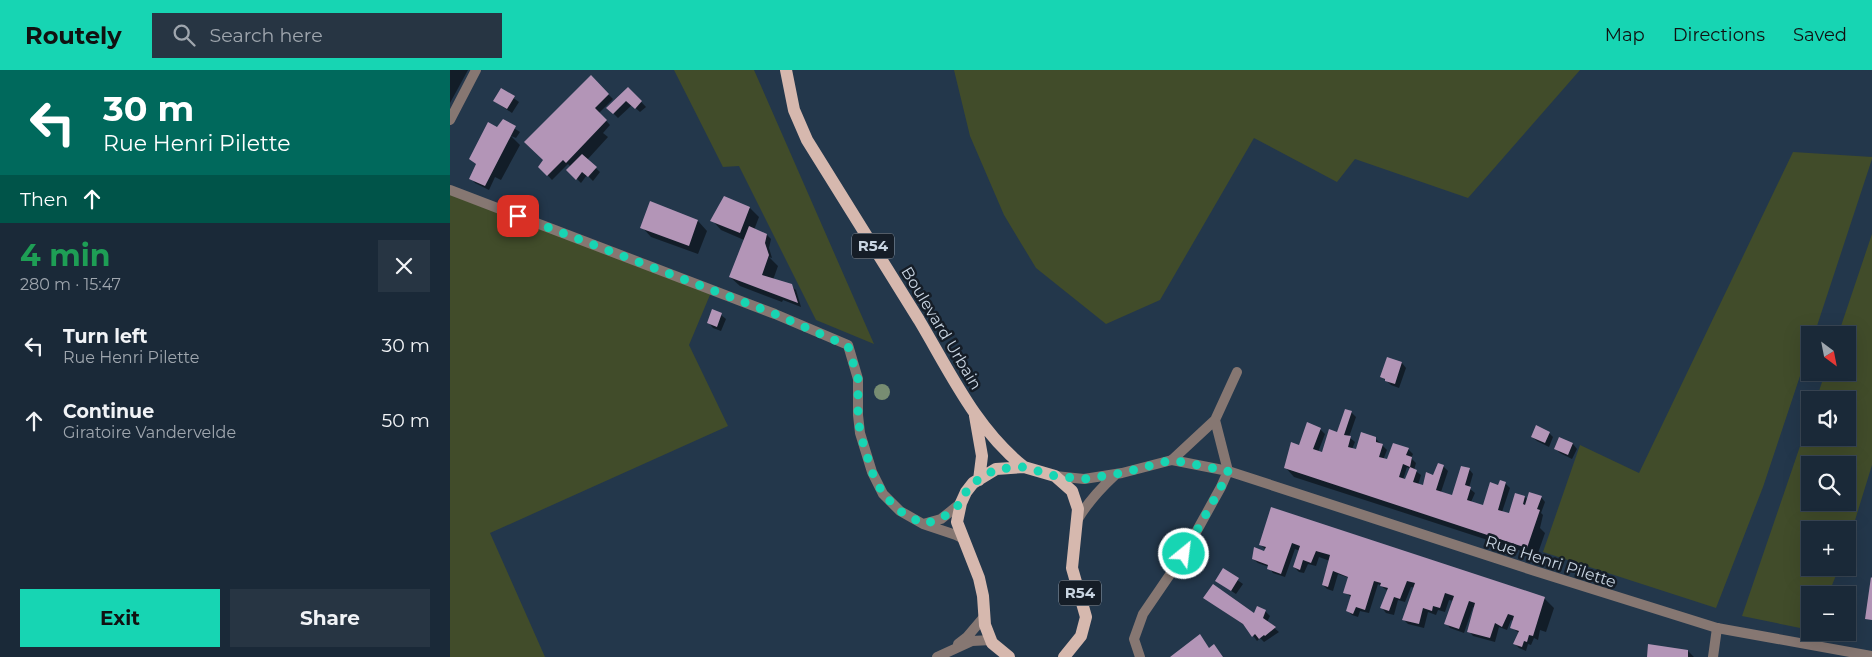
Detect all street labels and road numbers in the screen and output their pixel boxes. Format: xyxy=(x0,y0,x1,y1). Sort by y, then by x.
road number: R54 xyxy=(852,234,894,258)
street label: Boulevard Urbain xyxy=(897,263,986,393)
street label: Rue Henri Pilette xyxy=(1483,531,1619,592)
road number: R54 xyxy=(1059,580,1101,606)

